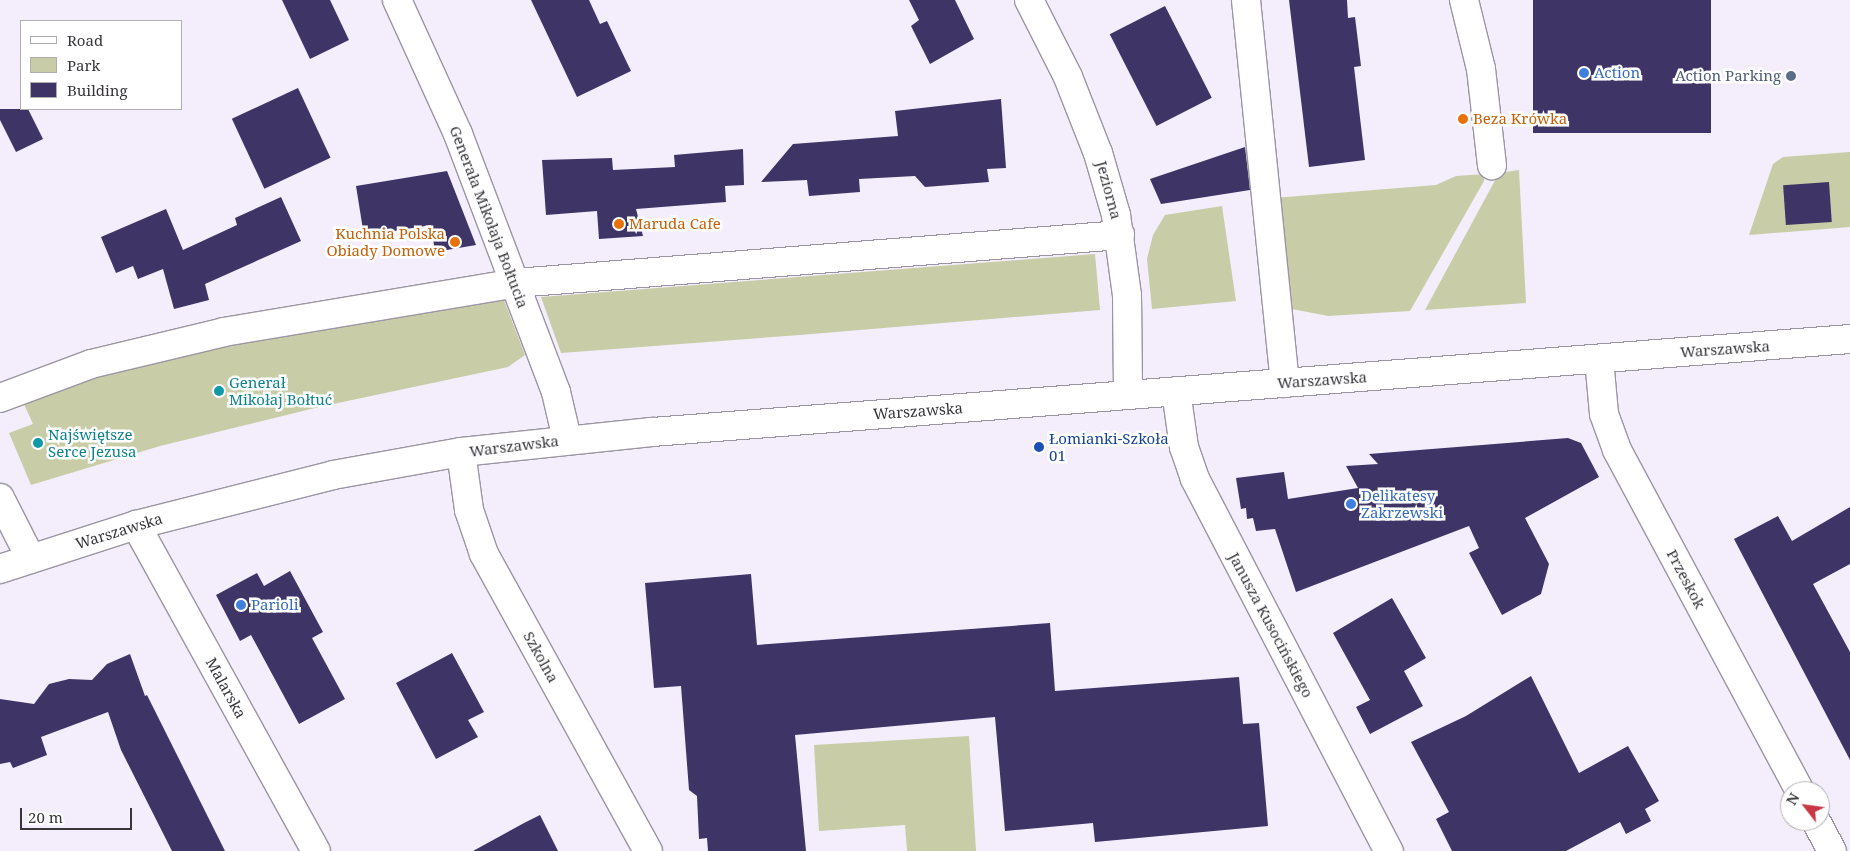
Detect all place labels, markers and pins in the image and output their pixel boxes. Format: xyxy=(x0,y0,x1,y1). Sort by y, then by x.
place label: Action xyxy=(1594,64,1640,82)
marker: Action xyxy=(1578,67,1590,79)
place label: Action Parking xyxy=(1675,67,1781,85)
marker: Action Parking xyxy=(1785,70,1797,82)
place label: Beza Krówka xyxy=(1473,110,1567,128)
marker: Beza Krówka xyxy=(1457,113,1469,125)
place label: Maruda Cafe xyxy=(629,215,721,233)
marker: Maruda Cafe xyxy=(613,218,625,230)
place label: Kuchnia Polska Obiady Domowe xyxy=(326,224,445,259)
marker: Kuchnia Polska Obiady Domowe xyxy=(449,236,461,248)
place label: Generał Mikołaj Bołtuć xyxy=(229,373,332,408)
marker: Generał Mikołaj Bołtuć xyxy=(213,385,225,397)
place label: Najświętsze Serce Jezusa xyxy=(48,425,136,460)
place label: Łomianki-Szkoła 01 xyxy=(1049,429,1169,464)
marker: Najświętsze Serce Jezusa xyxy=(32,437,44,449)
marker: Łomianki-Szkoła 01 xyxy=(1033,441,1045,453)
place label: Delikatesy Zakrzewski xyxy=(1361,486,1443,521)
marker: Delikatesy Zakrzewski xyxy=(1345,498,1357,510)
place label: Parioli xyxy=(251,596,298,614)
marker: Parioli xyxy=(235,599,247,611)

